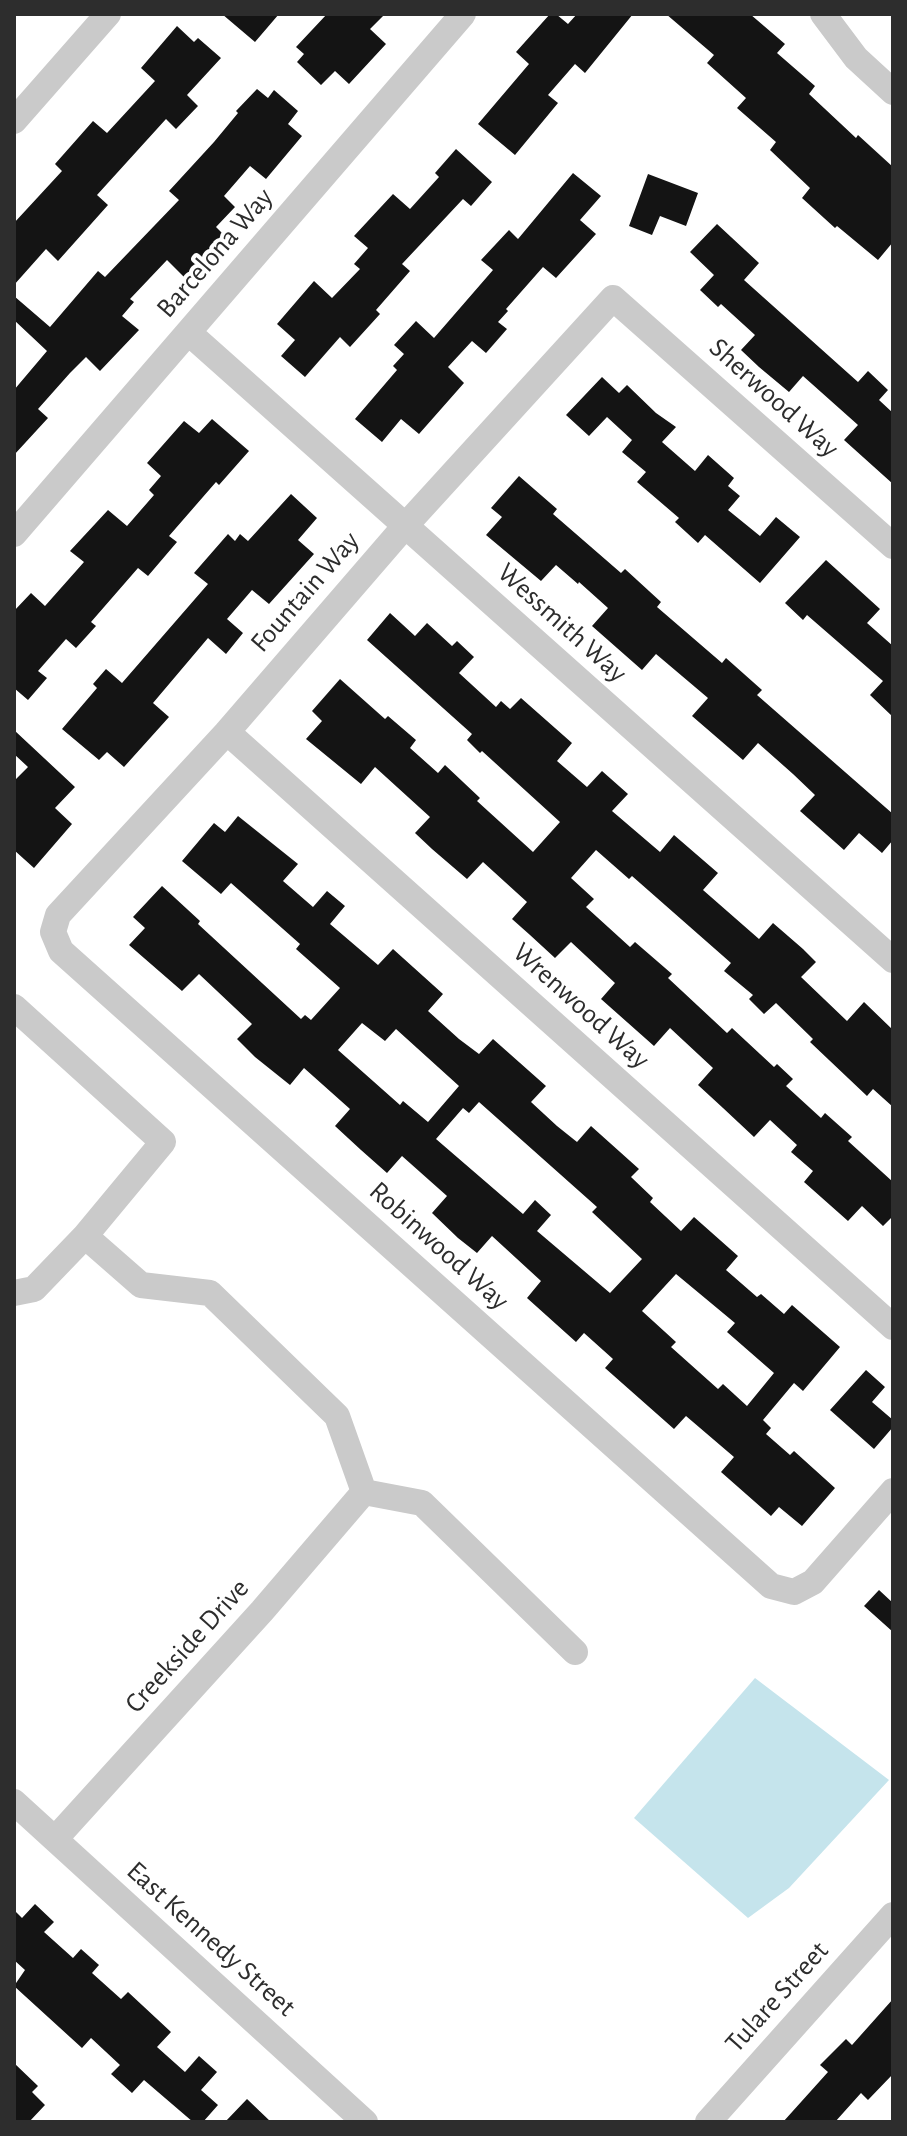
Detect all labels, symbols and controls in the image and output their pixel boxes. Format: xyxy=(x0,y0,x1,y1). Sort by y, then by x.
street label: Barcelona Way xyxy=(150,181,280,325)
street label: Sherwood Way xyxy=(702,331,846,465)
street label: Fountain Way xyxy=(243,525,367,659)
street label: Wessmith Way xyxy=(490,556,634,690)
street label: Wrenwood Way xyxy=(506,936,656,1076)
street label: Robinwood Way xyxy=(362,1174,516,1318)
street label: Creekside Drive xyxy=(118,1572,256,1720)
street label: East Kennedy Street xyxy=(120,1854,302,2024)
street label: Tulare Street xyxy=(718,1934,836,2060)

